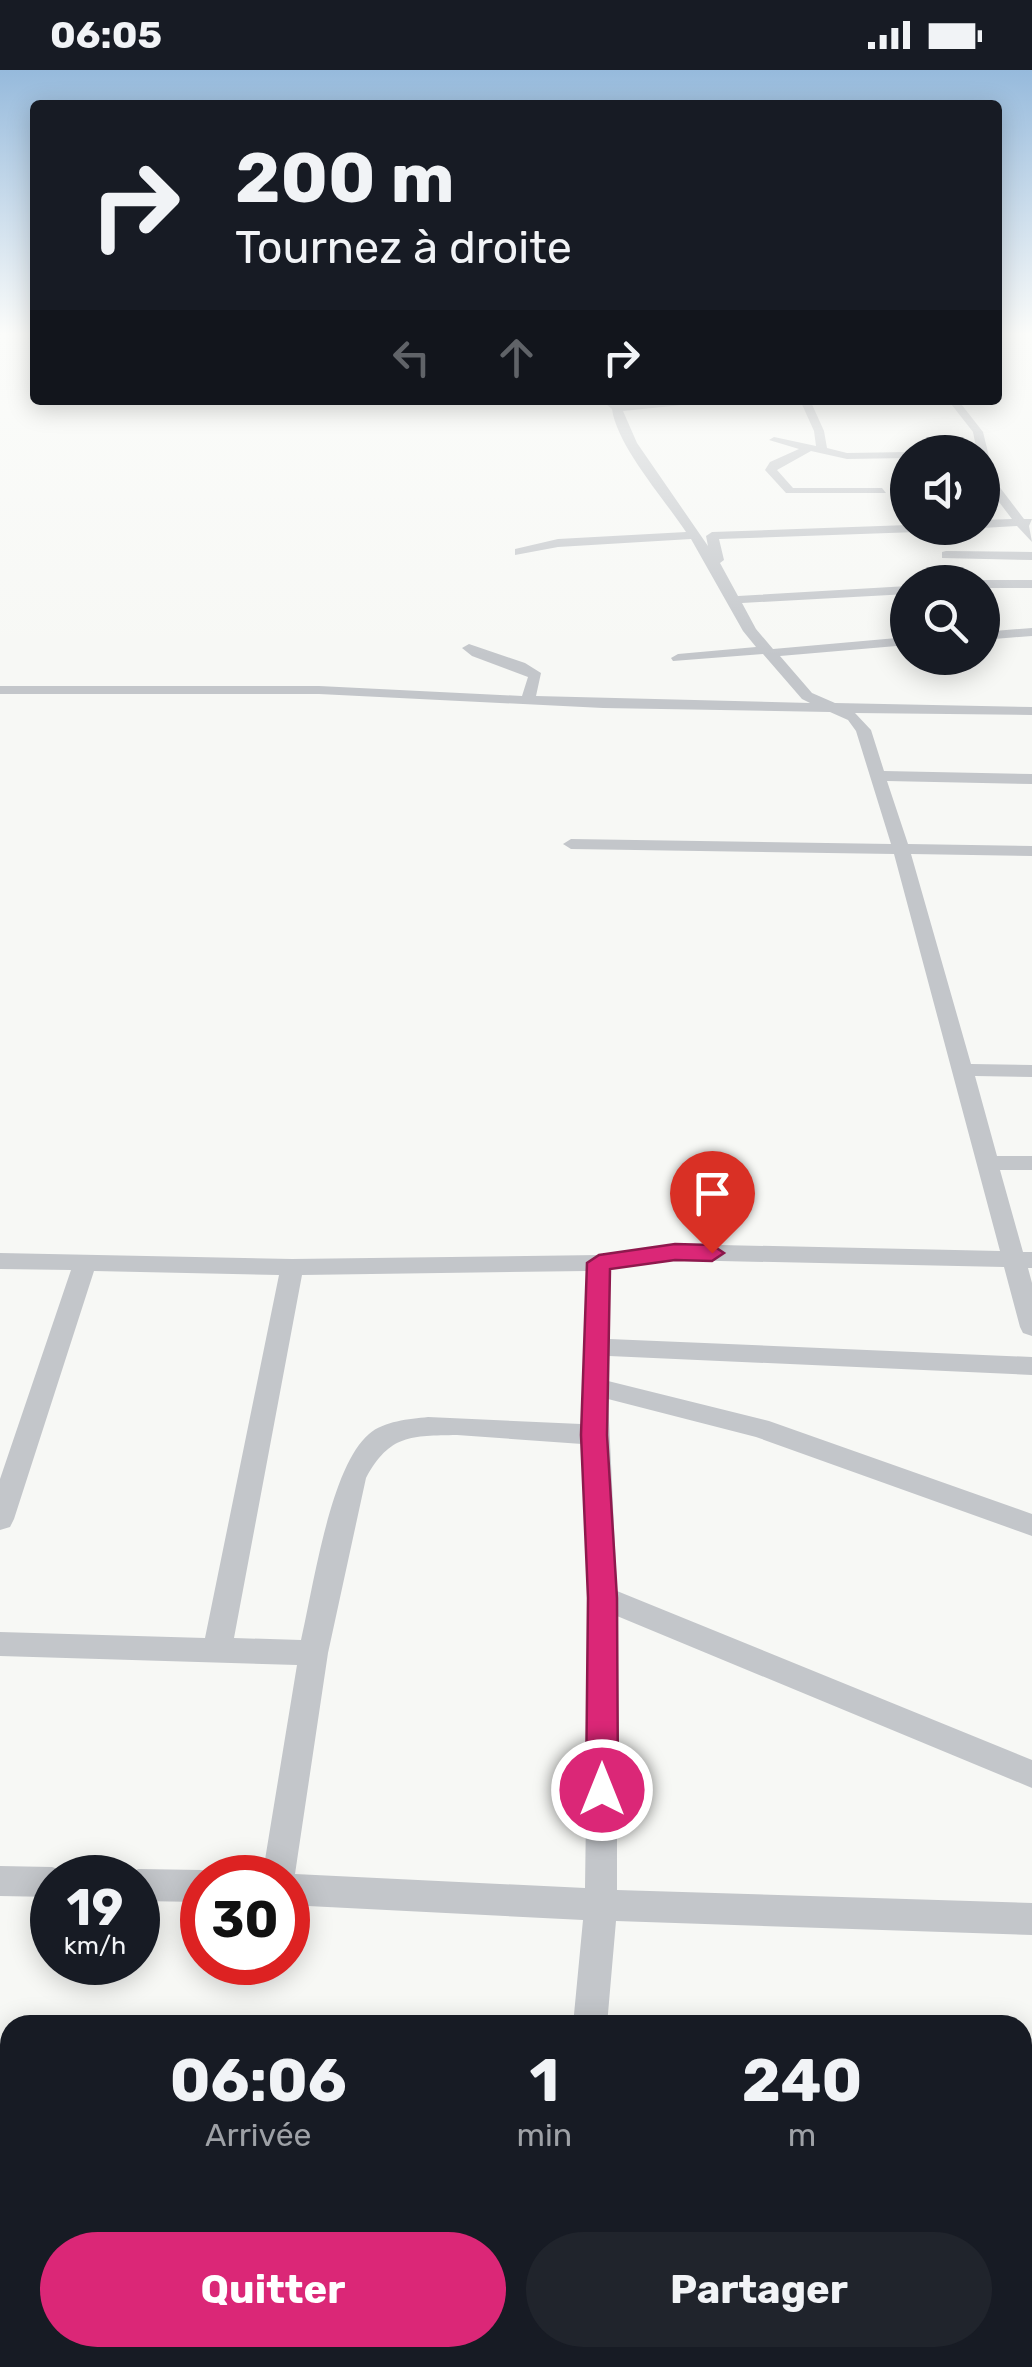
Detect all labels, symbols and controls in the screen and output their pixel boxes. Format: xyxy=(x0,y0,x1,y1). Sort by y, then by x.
text: 06:05 xyxy=(50,12,162,58)
text: 200 m xyxy=(235,137,455,220)
icon: right xyxy=(70,140,200,270)
text: Tournez à droite xyxy=(235,221,572,274)
icon: left xyxy=(384,330,439,385)
icon: ahead xyxy=(489,330,544,385)
icon: right xyxy=(594,330,649,385)
map controls xyxy=(890,435,1000,675)
button: sound xyxy=(890,435,1000,545)
button: search xyxy=(890,565,1000,675)
pin xyxy=(670,1151,755,1254)
icon: arrive xyxy=(685,1166,740,1221)
position arrow xyxy=(550,1738,654,1842)
speed limit sign: 30 xyxy=(180,1855,310,1985)
text: 19 xyxy=(67,1878,123,1938)
text: km/h xyxy=(64,1931,126,1960)
text: 06:06 xyxy=(170,2045,347,2116)
text: 1 xyxy=(529,2045,559,2116)
text: 240 xyxy=(742,2045,862,2116)
text: Arrivée xyxy=(205,2116,312,2154)
text: min xyxy=(517,2116,572,2154)
text: m xyxy=(788,2116,816,2154)
button: Quitter xyxy=(40,2232,506,2347)
button: Partager xyxy=(526,2232,992,2347)

